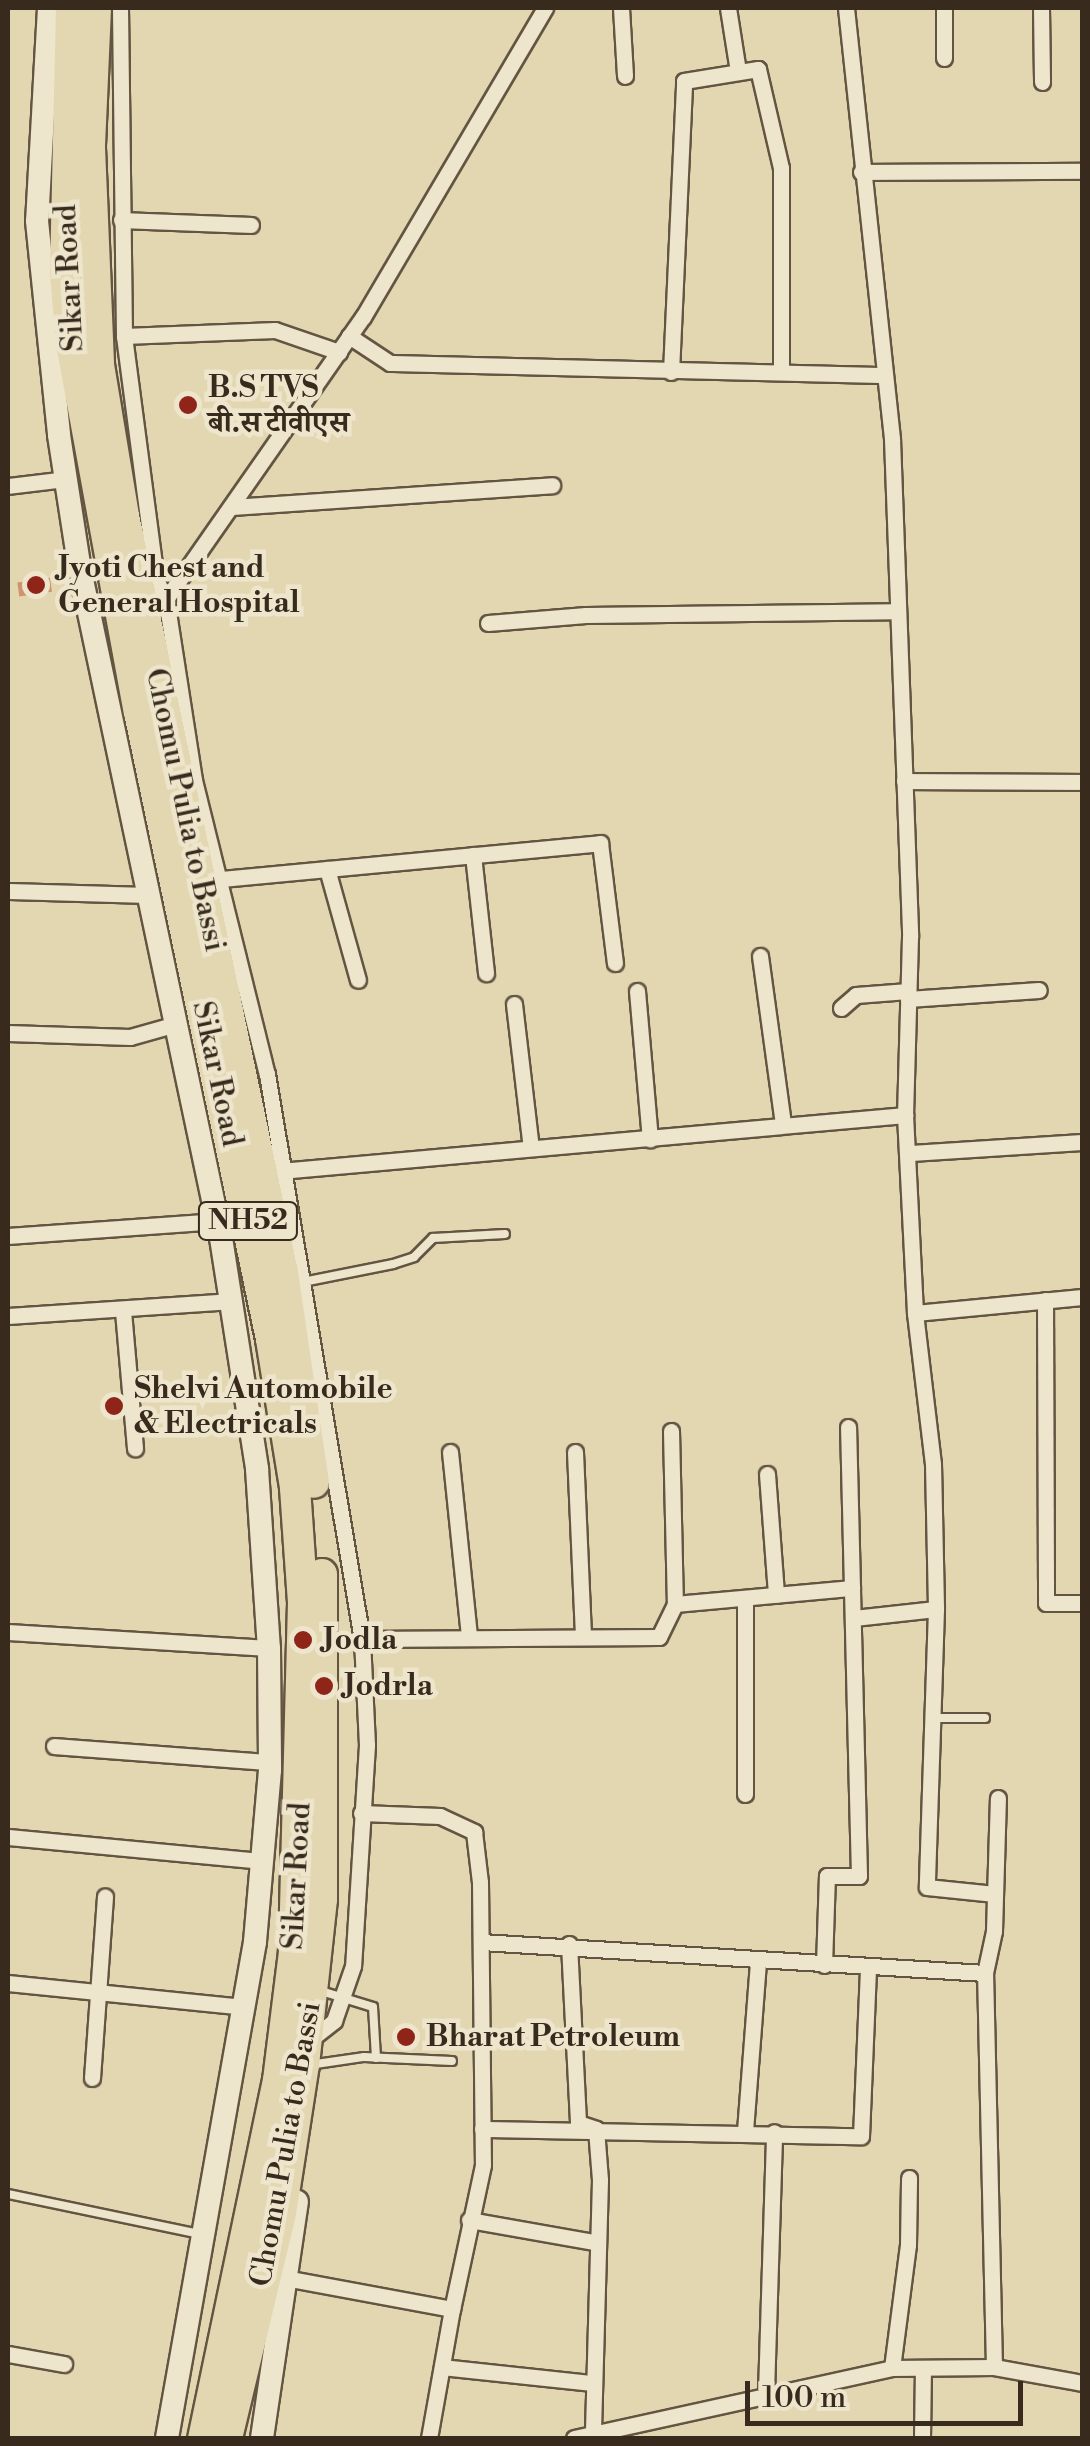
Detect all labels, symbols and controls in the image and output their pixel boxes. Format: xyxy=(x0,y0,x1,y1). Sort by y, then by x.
street label: Sikar Road xyxy=(48,203,92,353)
place label: B.S TVS बी.स टीवीएस xyxy=(208,370,349,440)
marker: B.S TVS बी.स टीवीएस xyxy=(177,394,199,416)
place label: Jyoti Chest and General Hospital xyxy=(58,550,300,620)
marker: Jyoti Chest and General Hospital xyxy=(23,572,49,598)
street label: Chomu Pulia to Bassi xyxy=(137,665,233,955)
street label: Sikar Road xyxy=(184,998,250,1150)
road number: NH52 xyxy=(196,1198,300,1244)
place label: Shelvi Automobile & Electricals xyxy=(134,1371,393,1442)
marker: Shelvi Automobile & Electricals xyxy=(103,1395,125,1417)
place label: Jodla xyxy=(323,1622,397,1658)
marker: Jodla xyxy=(292,1629,314,1651)
place label: Jodrla xyxy=(344,1668,433,1704)
marker: Jodrla xyxy=(313,1675,335,1697)
street label: Sikar Road xyxy=(275,1801,319,1951)
street label: Chomu Pulia to Bassi xyxy=(243,1999,329,2289)
place label: Bharat Petroleum xyxy=(426,2019,680,2055)
marker: Bharat Petroleum xyxy=(395,2026,417,2048)
scale bar xyxy=(750,2361,1028,2423)
text: 100 m xyxy=(762,2379,846,2417)

